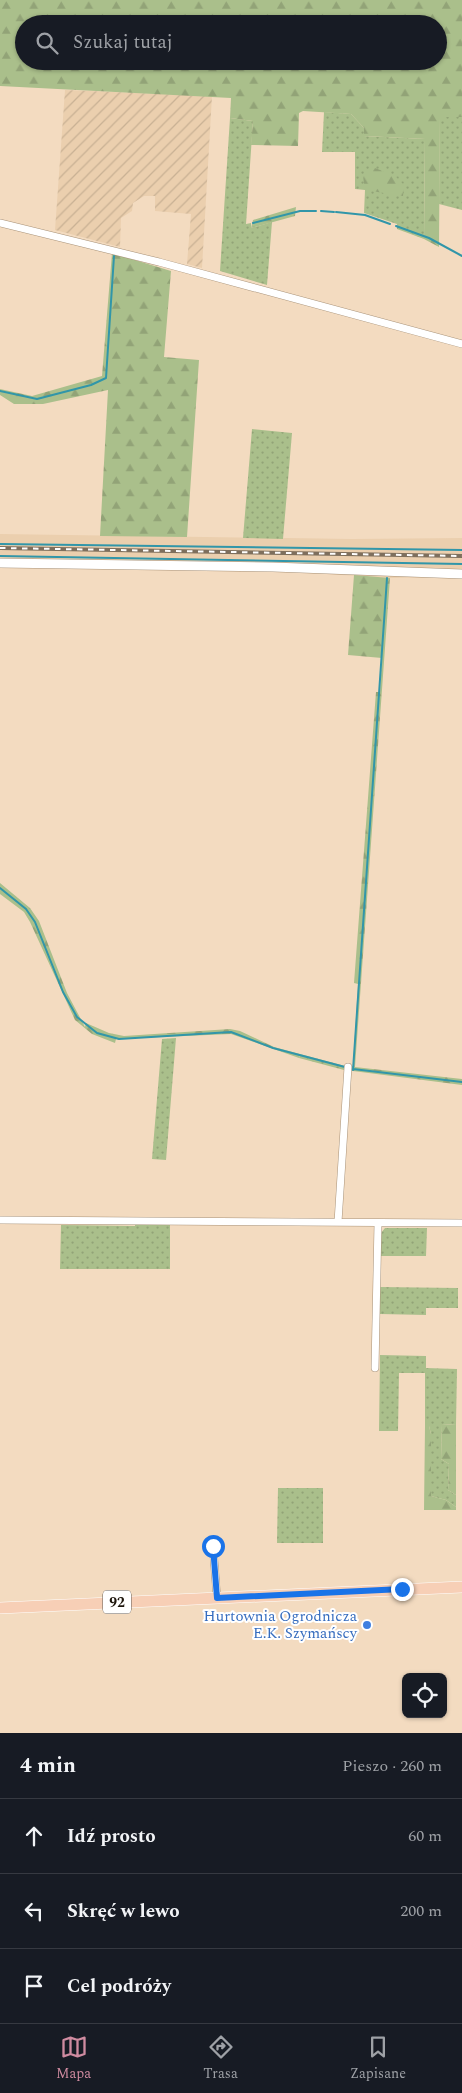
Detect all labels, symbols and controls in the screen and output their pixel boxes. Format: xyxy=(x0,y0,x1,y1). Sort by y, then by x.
search box xyxy=(15,15,447,70)
text: Szukaj tutaj xyxy=(73,28,173,57)
icon: search xyxy=(33,29,61,57)
route start xyxy=(202,1535,225,1558)
route end xyxy=(391,1578,414,1601)
road number: 92 xyxy=(103,1590,131,1614)
place label: Hurtownia Ogrodnicza E.K. Szymańscy xyxy=(204,1605,358,1645)
marker: Hurtownia Ogrodnicza E.K. Szymańscy xyxy=(361,1619,373,1631)
map controls xyxy=(402,1673,447,1718)
button: locate xyxy=(402,1673,447,1718)
text: 4 min xyxy=(20,1750,76,1782)
text: Pieszo · 260 m xyxy=(342,1754,442,1778)
icon: ahead xyxy=(20,1822,48,1850)
text: Idź prosto xyxy=(67,1822,156,1851)
text: 60 m xyxy=(408,1824,442,1848)
icon: left xyxy=(20,1897,48,1925)
text: Skręć w lewo xyxy=(67,1897,180,1926)
text: 200 m xyxy=(400,1899,442,1923)
icon: arrive xyxy=(20,1972,48,2000)
text: Cel podróży xyxy=(67,1972,171,2001)
tab: Mapa xyxy=(56,2033,91,2084)
tab: Trasa xyxy=(203,2033,238,2084)
tab: Zapisane xyxy=(350,2033,406,2084)

